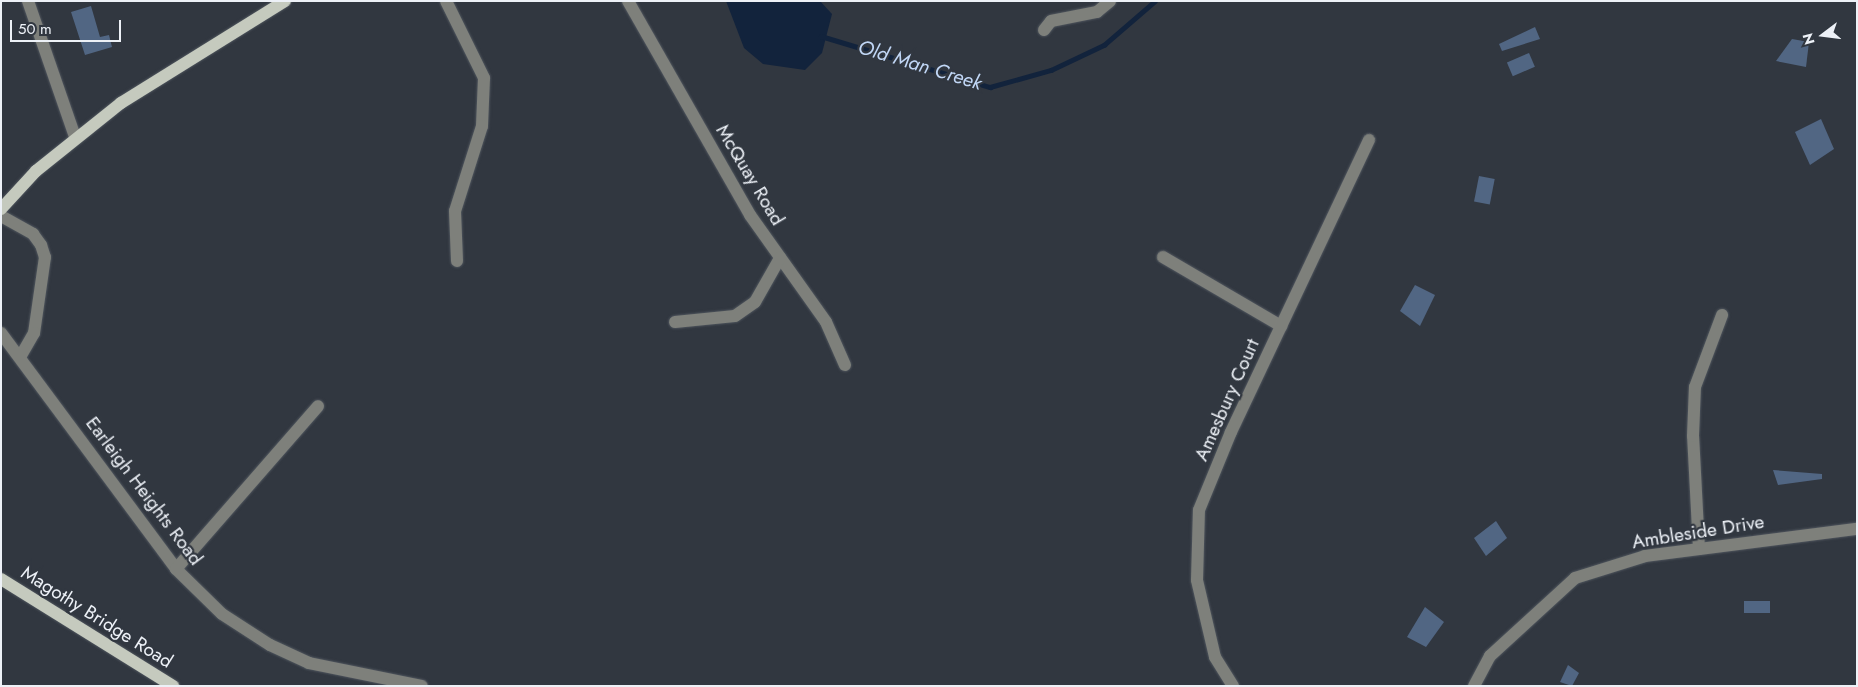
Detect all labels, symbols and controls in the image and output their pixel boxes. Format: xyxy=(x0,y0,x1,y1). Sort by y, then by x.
scale bar xyxy=(12,10,124,42)
north arrow xyxy=(1798,10,1848,60)
text: 50 m xyxy=(18,18,52,40)
text: N xyxy=(1797,31,1820,47)
water label: Old Man Creek xyxy=(855,35,985,95)
street label: McQuay Road xyxy=(711,120,789,230)
street label: Amesbury Court xyxy=(1190,335,1264,465)
street label: Earleigh Heights Road xyxy=(81,412,207,570)
street label: Ambleside Drive xyxy=(1630,510,1766,554)
street label: Magothy Bridge Road xyxy=(17,561,177,673)

